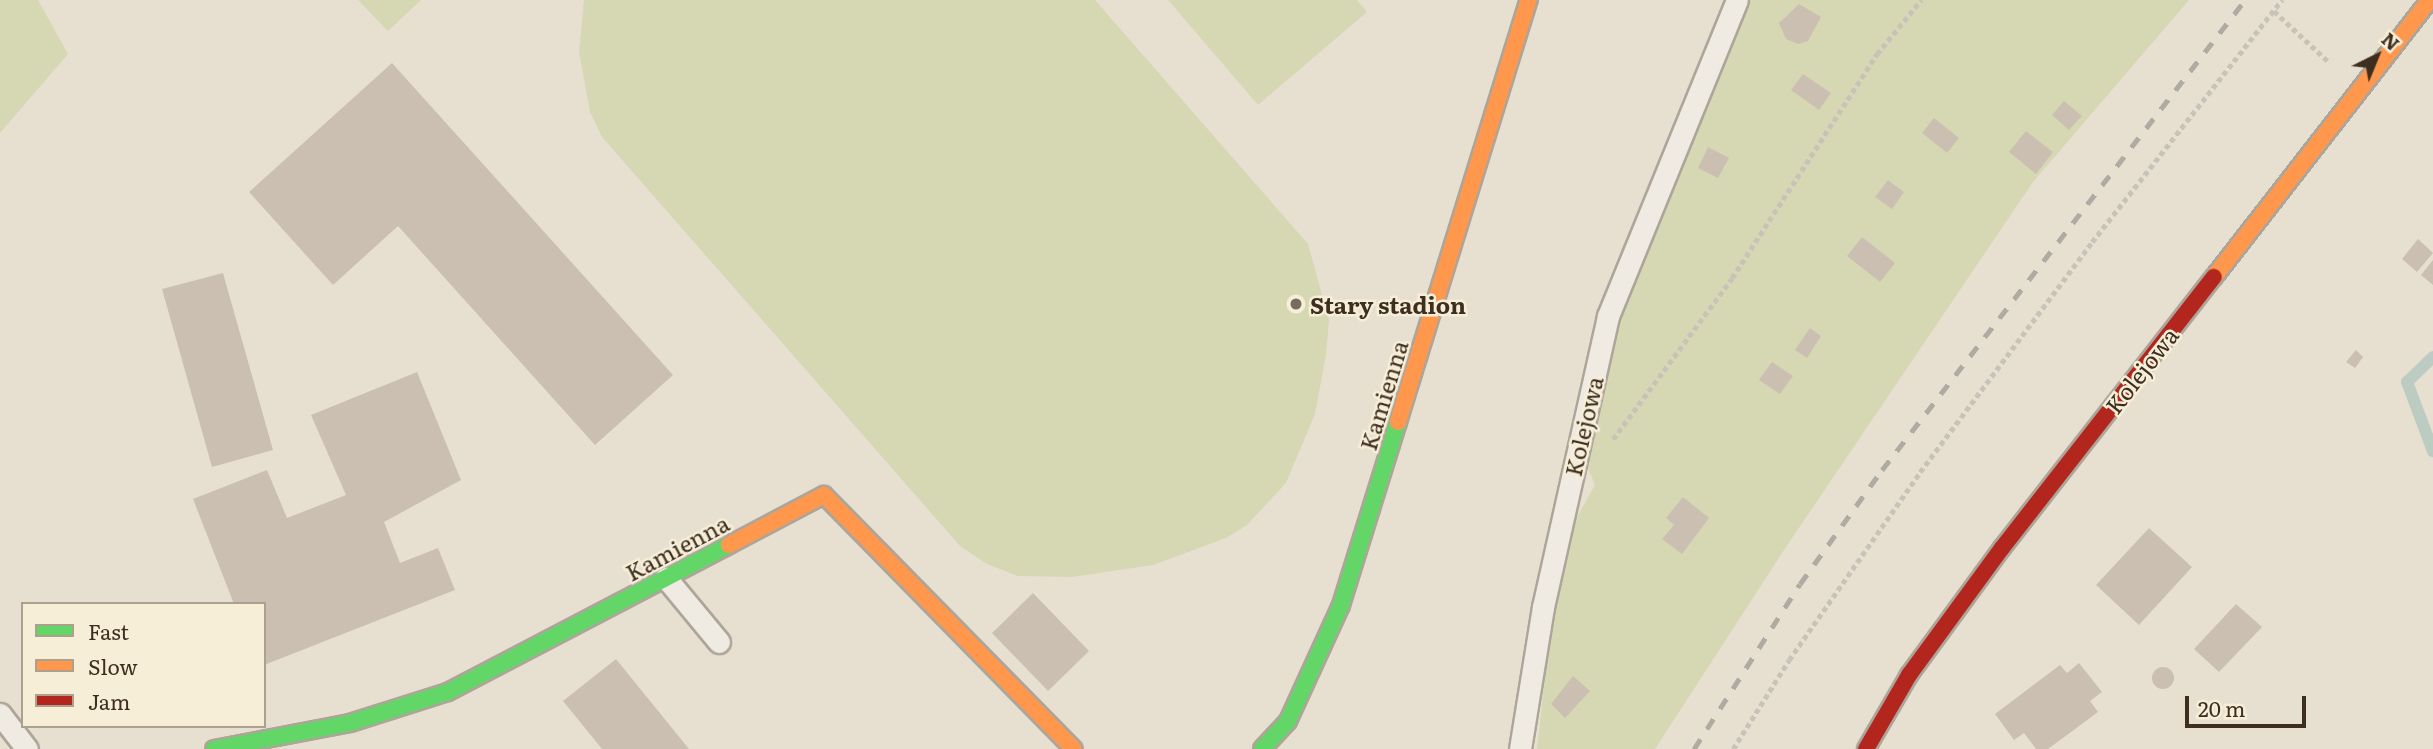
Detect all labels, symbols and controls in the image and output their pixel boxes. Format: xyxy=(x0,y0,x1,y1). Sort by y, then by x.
north arrow xyxy=(2342,21,2412,91)
text: N xyxy=(2376,25,2407,56)
place label: Stary stadion xyxy=(1310,290,1466,318)
marker: Stary stadion xyxy=(1288,296,1304,312)
street label: Kolejowa xyxy=(2099,321,2183,419)
street label: Kamienna xyxy=(1353,337,1413,453)
street label: Kolejowa xyxy=(1558,373,1608,479)
street label: Kamienna xyxy=(620,508,734,586)
legend xyxy=(21,602,266,728)
text: Fast xyxy=(88,615,129,646)
text: Slow xyxy=(88,650,138,681)
scale bar xyxy=(2188,682,2309,726)
text: Jam xyxy=(88,685,130,716)
text: 20 m xyxy=(2198,692,2245,723)

